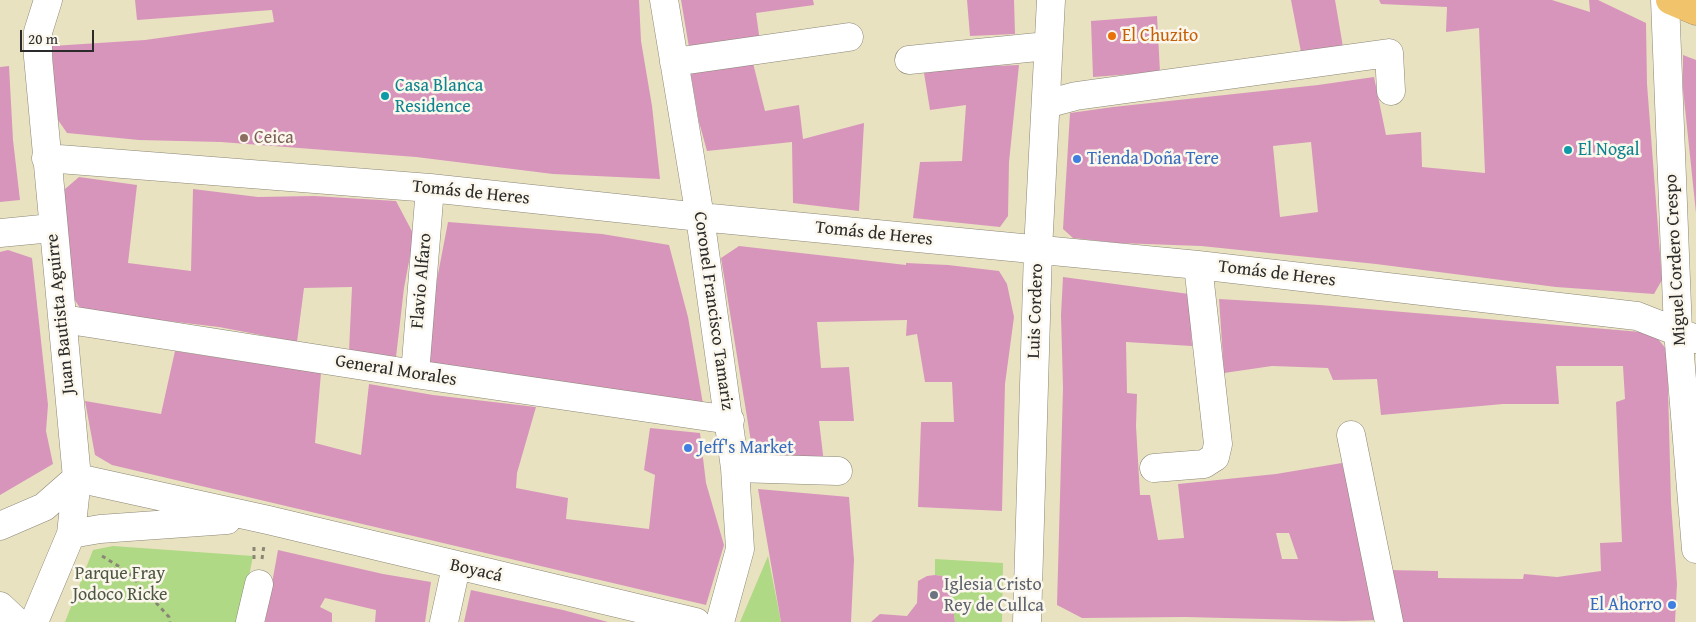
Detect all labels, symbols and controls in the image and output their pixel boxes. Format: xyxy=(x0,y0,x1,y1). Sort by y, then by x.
scale bar xyxy=(22,20,96,52)
place label: El Chuzito xyxy=(1122,25,1198,47)
text: 20 m xyxy=(28,28,58,49)
marker: El Chuzito xyxy=(1106,30,1118,42)
place label: Casa Blanca Residence xyxy=(395,75,483,118)
marker: Casa Blanca Residence xyxy=(379,90,391,102)
place label: Ceica xyxy=(254,127,294,149)
marker: Ceica xyxy=(238,132,250,144)
place label: El Nogal xyxy=(1578,139,1640,161)
marker: El Nogal xyxy=(1562,144,1574,156)
place label: Tienda Doña Tere xyxy=(1087,148,1219,170)
marker: Tienda Doña Tere xyxy=(1071,153,1083,165)
street label: Miguel Cordero Crespo xyxy=(1661,174,1691,346)
street label: Tomás de Heres xyxy=(411,176,531,210)
street label: Coronel Francisco Tamariz xyxy=(688,210,738,412)
street label: Tomás de Heres xyxy=(814,217,934,251)
street label: Flavio Alfaro xyxy=(407,232,437,330)
street label: Juan Bautista Aguirre xyxy=(42,233,80,395)
street label: Tomás de Heres xyxy=(1217,256,1337,292)
street label: Luis Cordero xyxy=(1024,263,1048,359)
street label: General Morales xyxy=(334,351,458,391)
place label: Jeff's Market xyxy=(698,437,794,459)
marker: Jeff's Market xyxy=(682,442,694,454)
street label: Boyacá xyxy=(448,555,504,587)
park label: Parque Fray Jodoco Ricke xyxy=(72,563,168,606)
place label: Iglesia Cristo Rey de Cullca xyxy=(944,574,1044,616)
marker: Iglesia Cristo Rey de Cullca xyxy=(928,589,940,601)
place label: El Ahorro xyxy=(1590,594,1662,616)
marker: El Ahorro xyxy=(1666,599,1678,611)

